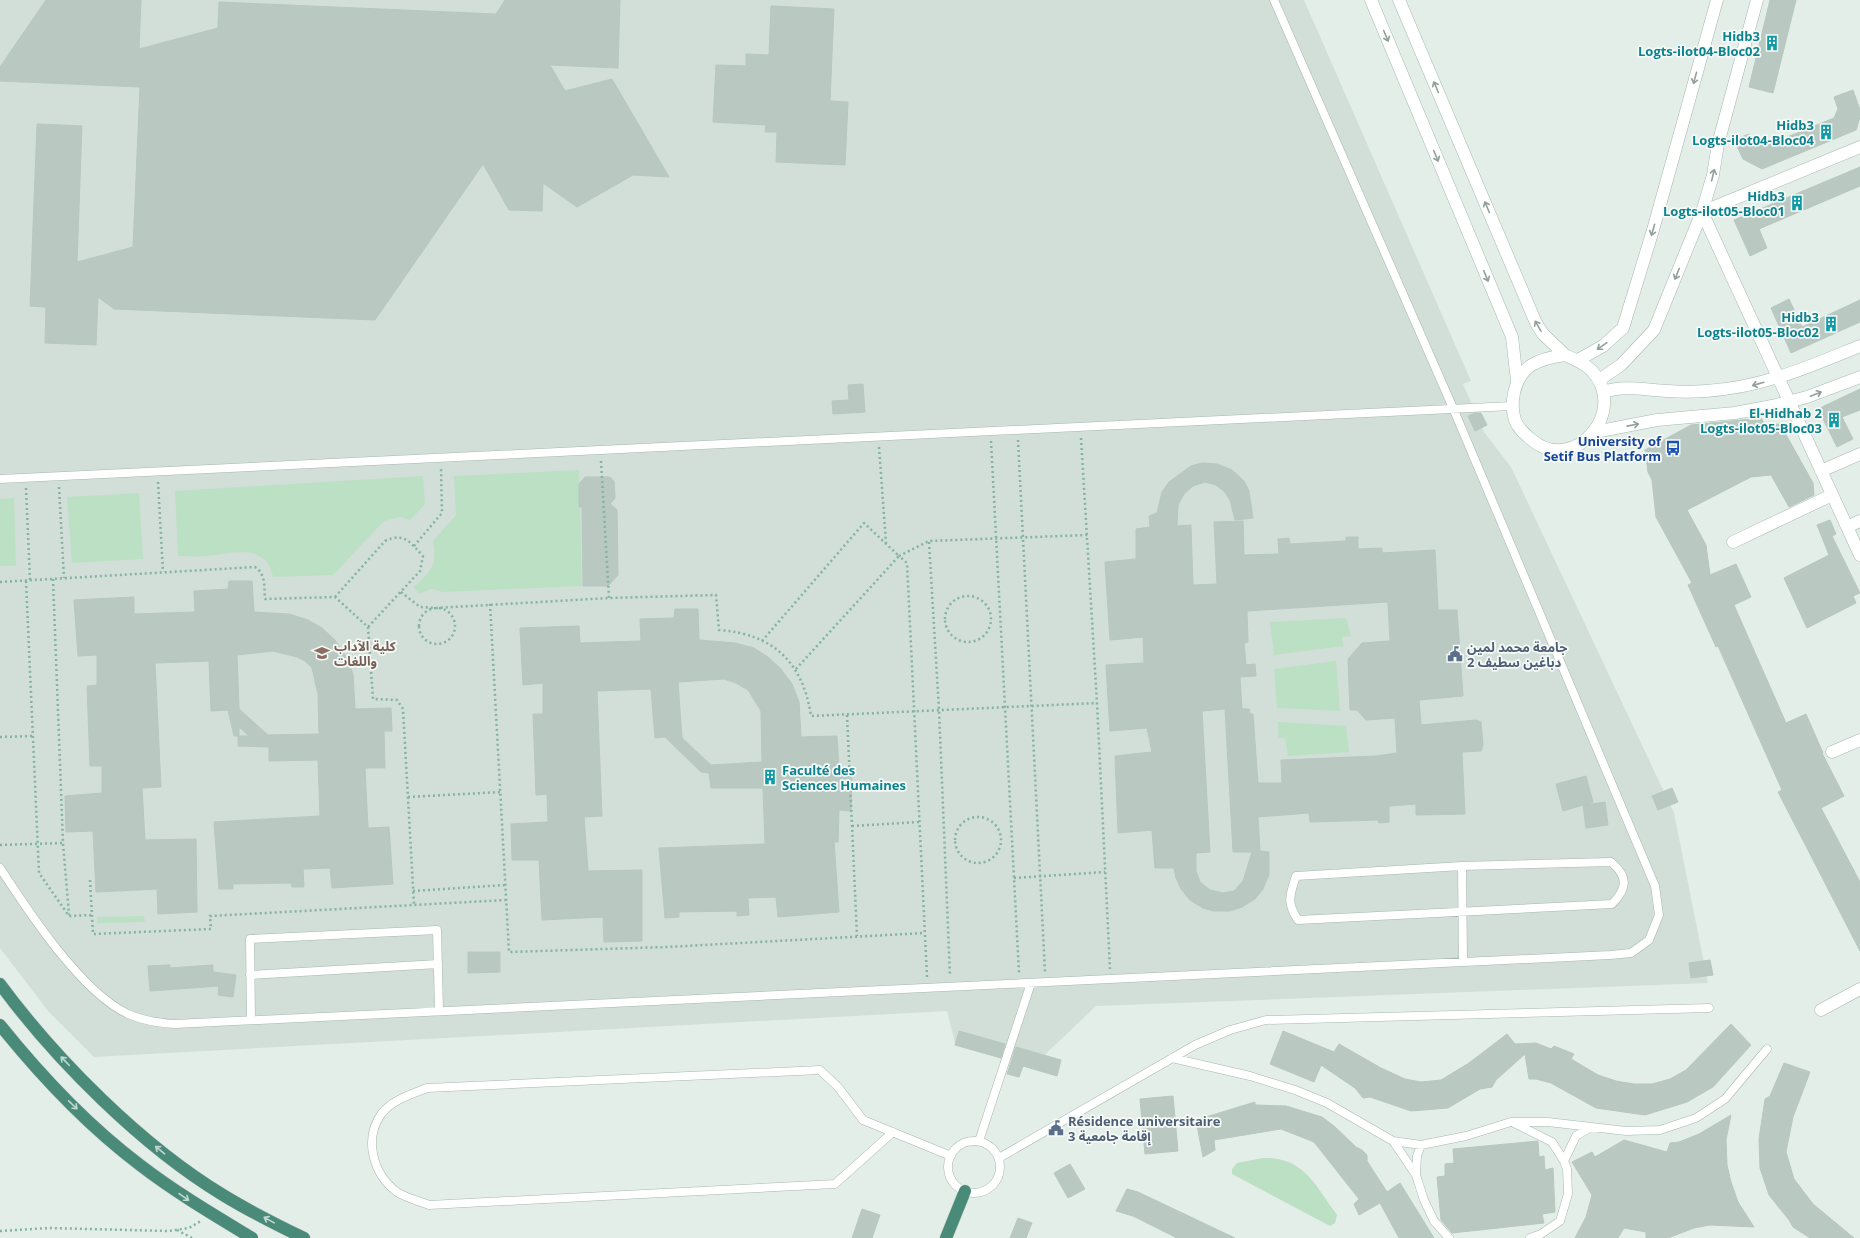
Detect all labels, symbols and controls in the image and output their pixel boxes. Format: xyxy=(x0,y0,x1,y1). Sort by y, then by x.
place label: Hidb3 Logts-ilot04-Bloc02 xyxy=(1638,27,1761,60)
one-way arrow xyxy=(1383,30,1390,42)
building icon: Hidb3 Logts-ilot04-Bloc02 xyxy=(1763,34,1781,52)
one-way arrow xyxy=(1691,71,1698,84)
one-way arrow xyxy=(1432,82,1439,94)
place label: Hidb3 Logts-ilot04-Bloc04 xyxy=(1692,116,1815,149)
building icon: Hidb3 Logts-ilot04-Bloc04 xyxy=(1817,123,1835,141)
one-way arrow xyxy=(1433,149,1440,161)
one-way arrow xyxy=(1709,169,1717,182)
place label: Hidb3 Logts-ilot05-Bloc01 xyxy=(1663,187,1785,220)
building icon: Hidb3 Logts-ilot05-Bloc01 xyxy=(1788,194,1806,212)
one-way arrow xyxy=(1483,202,1490,214)
one-way arrow xyxy=(1649,224,1656,237)
one-way arrow xyxy=(1673,268,1681,280)
one-way arrow xyxy=(1483,269,1491,281)
place label: Hidb3 Logts-ilot05-Bloc02 xyxy=(1697,308,1820,341)
building icon: Hidb3 Logts-ilot05-Bloc02 xyxy=(1822,315,1840,333)
one-way arrow xyxy=(1534,320,1542,332)
one-way arrow xyxy=(1596,342,1607,350)
one-way arrow xyxy=(1752,380,1765,388)
one-way arrow xyxy=(1809,390,1821,398)
place label: El-Hidhab 2 Logts-ilot05-Bloc03 xyxy=(1700,404,1823,437)
building icon: El-Hidhab 2 Logts-ilot05-Bloc03 xyxy=(1825,411,1843,429)
one-way arrow xyxy=(1626,420,1639,428)
place label: University of Setif Bus Platform xyxy=(1544,432,1662,465)
bus stop icon: University of Setif Bus Platform xyxy=(1664,439,1682,457)
place label: كلية الآداب واللغات xyxy=(334,637,396,670)
place label: جامعة محمد لمين دباغين سطيف 2 xyxy=(1467,638,1567,671)
school or university icon: كلية الآداب واللغات xyxy=(313,644,331,662)
public building icon: جامعة محمد لمين دباغين سطيف 2 xyxy=(1446,645,1464,663)
place label: Faculté des Sciences Humaines xyxy=(782,761,906,794)
building icon: Faculté des Sciences Humaines xyxy=(761,768,779,786)
one-way arrow xyxy=(60,1056,70,1066)
one-way arrow xyxy=(68,1100,78,1110)
place label: Résidence universitaire إقامة جامعية 3 xyxy=(1068,1112,1221,1146)
public building icon: Résidence universitaire إقامة جامعية 3 xyxy=(1047,1119,1065,1137)
one-way arrow xyxy=(155,1145,166,1154)
one-way arrow xyxy=(178,1193,189,1201)
one-way arrow xyxy=(263,1216,275,1223)

